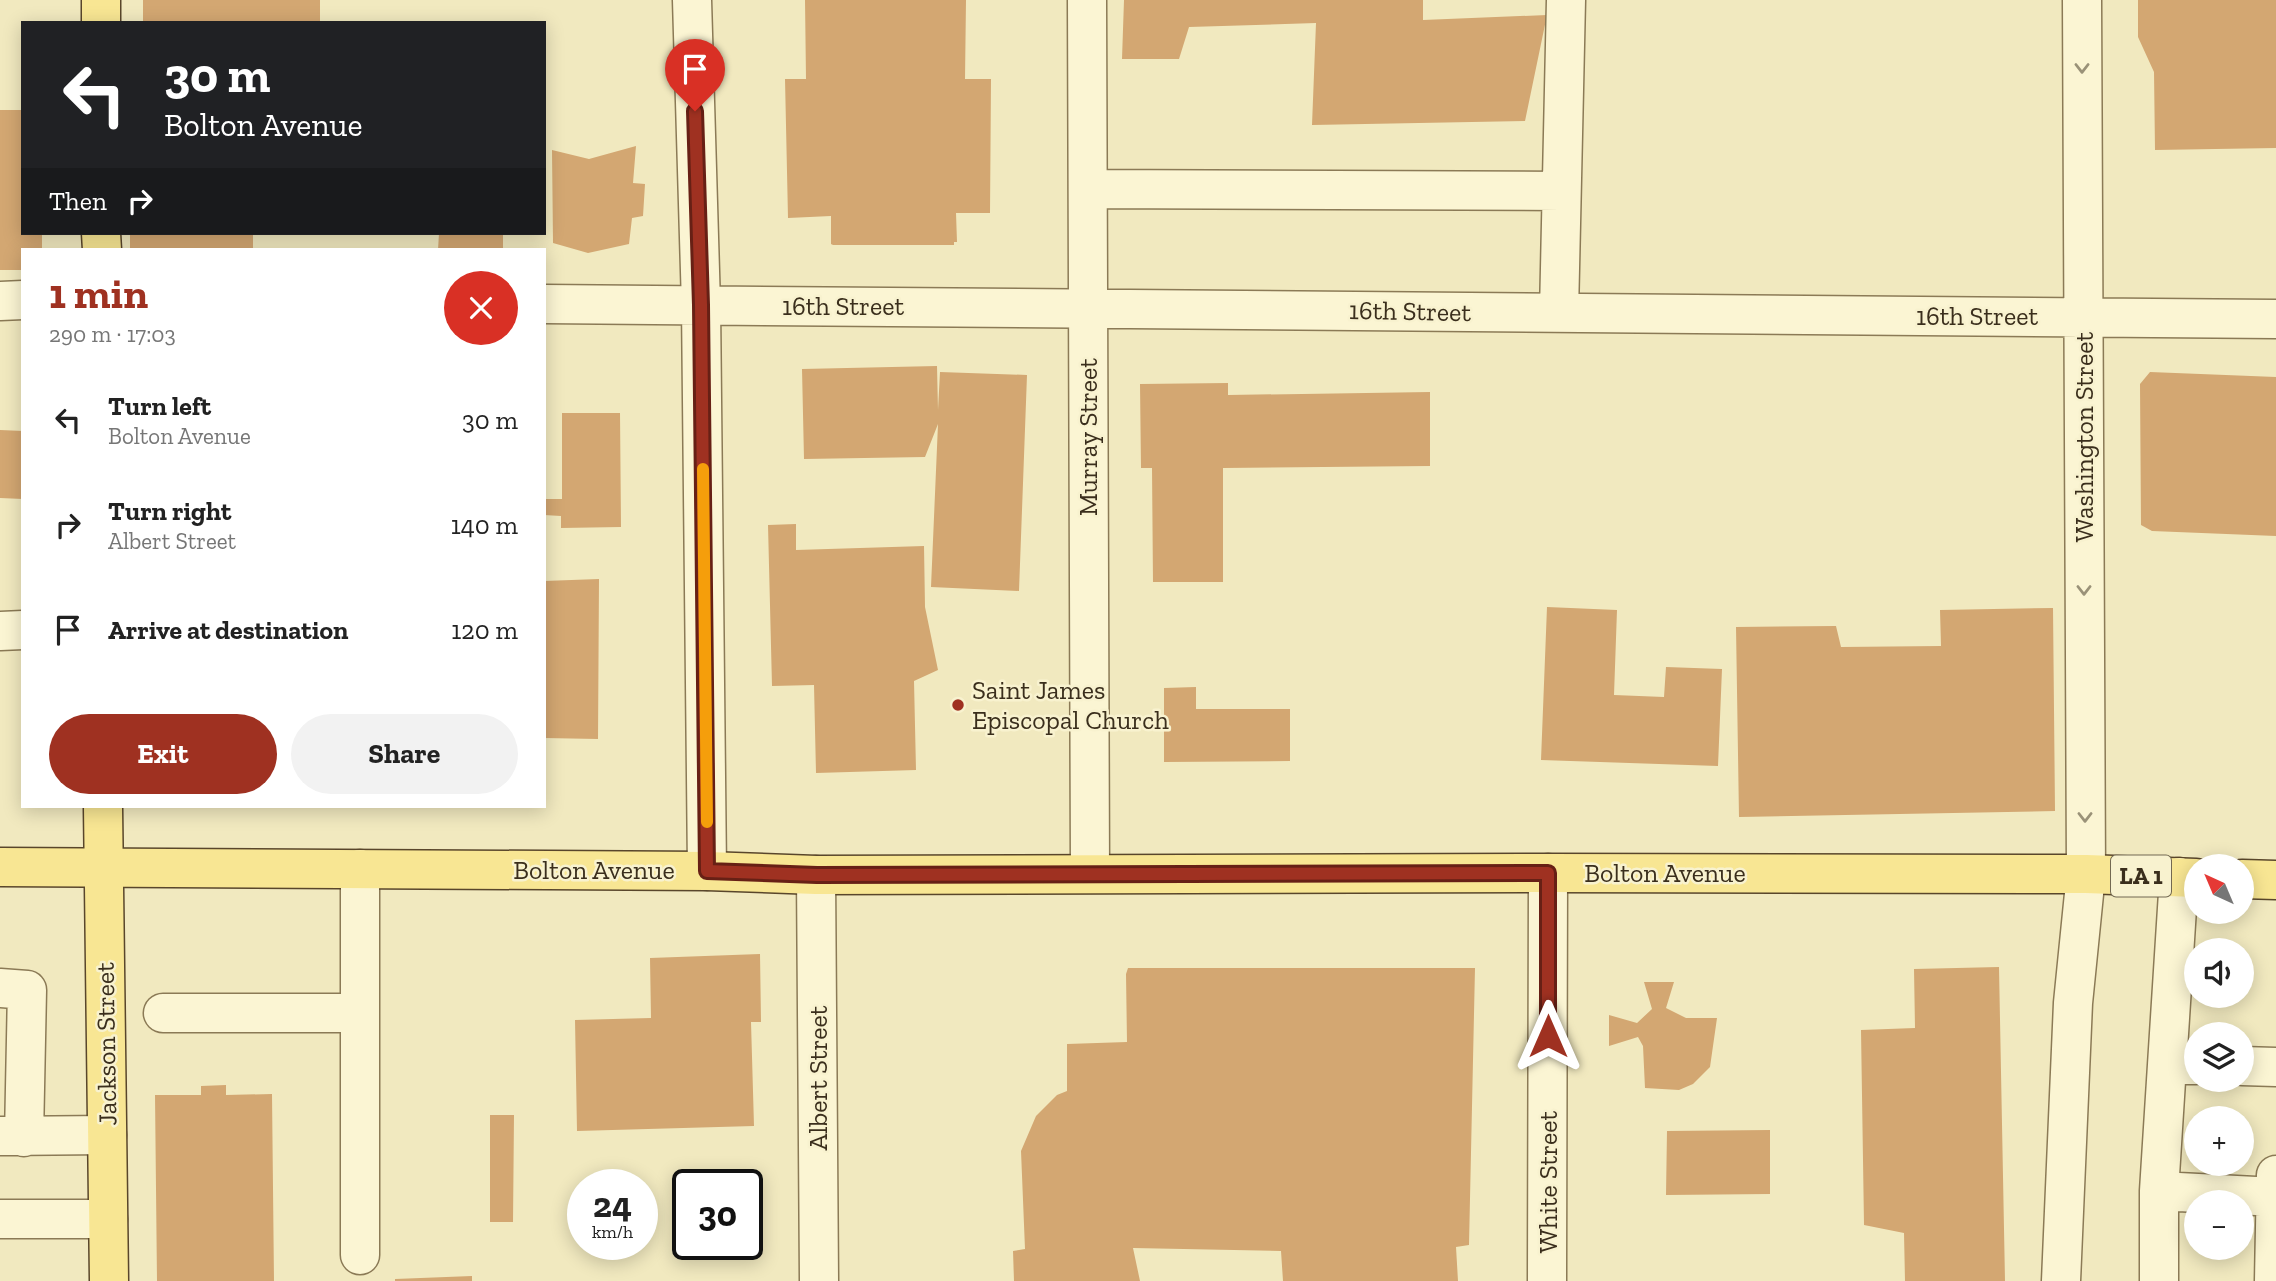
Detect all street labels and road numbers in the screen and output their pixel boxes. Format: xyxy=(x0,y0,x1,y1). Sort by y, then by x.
street label: 16th Street xyxy=(782,290,904,322)
street label: 16th Street xyxy=(1349,294,1472,328)
street label: 16th Street xyxy=(1916,300,2038,332)
street label: Washington Street xyxy=(2068,331,2100,542)
street label: Murray Street xyxy=(1072,358,1104,516)
street label: Bolton Avenue xyxy=(513,854,675,886)
road number: LA 1 xyxy=(2111,856,2171,896)
street label: Bolton Avenue xyxy=(1584,857,1746,889)
street label: Jackson Street xyxy=(89,962,123,1126)
street label: Albert Street xyxy=(802,1005,834,1150)
street label: White Street xyxy=(1532,1110,1564,1253)

